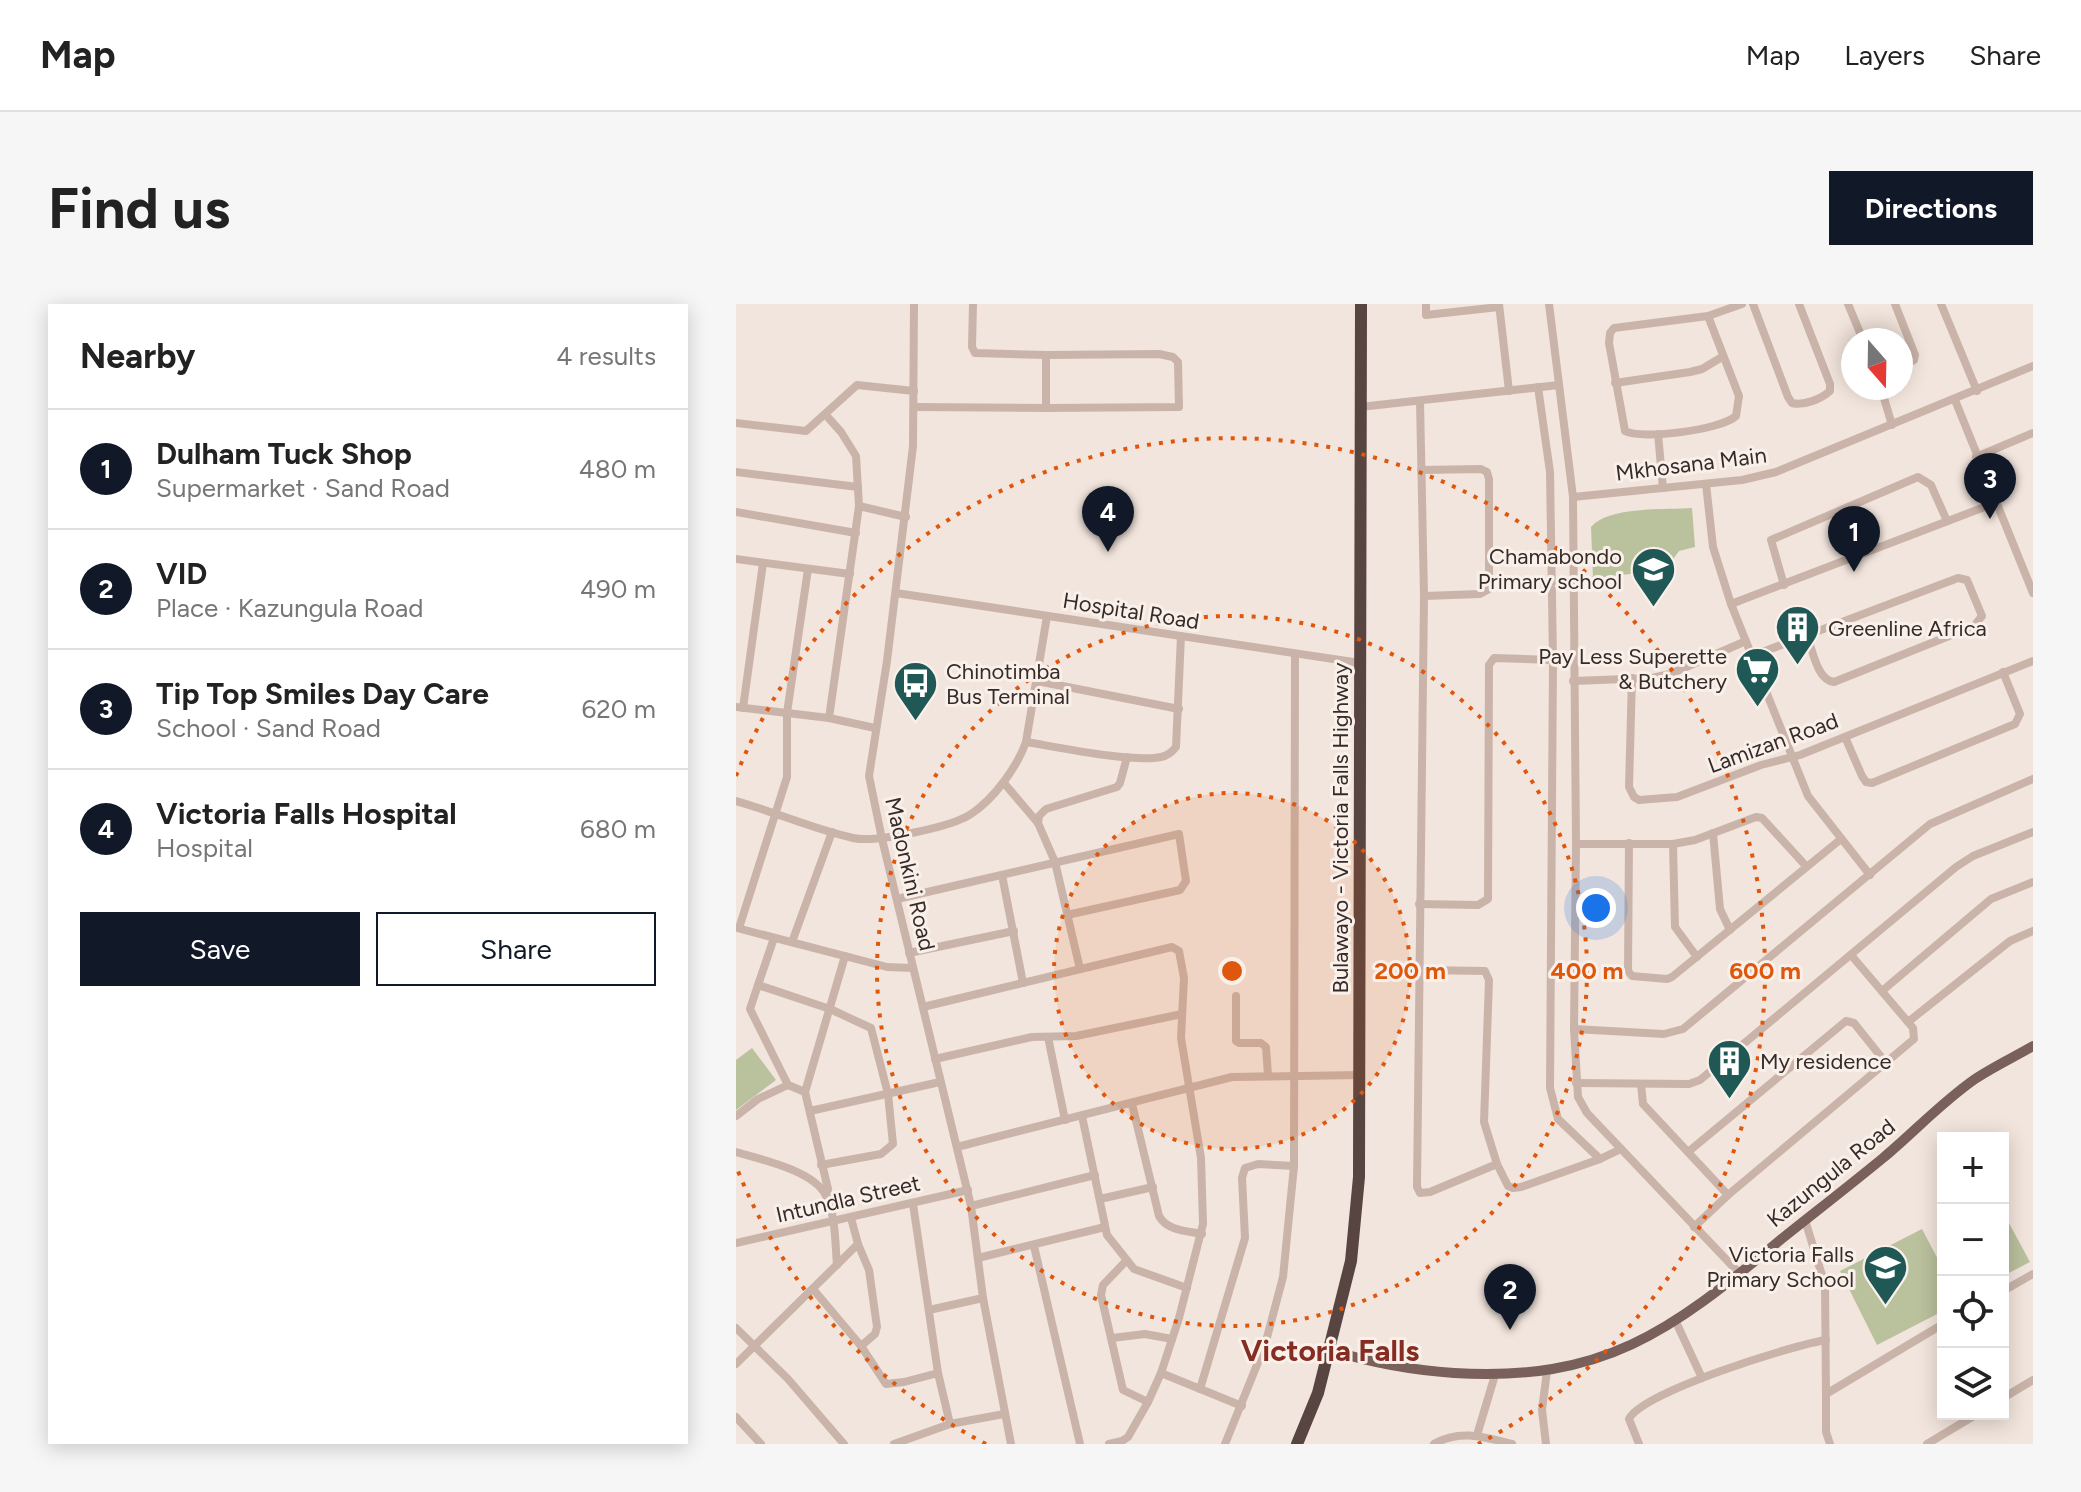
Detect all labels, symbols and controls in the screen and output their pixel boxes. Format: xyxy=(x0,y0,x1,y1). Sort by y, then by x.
text: Map xyxy=(40,32,116,78)
text: Map xyxy=(1746,38,1800,72)
text: Layers xyxy=(1844,38,1925,72)
text: Share xyxy=(1969,38,2041,72)
button: Directions xyxy=(1829,171,2033,245)
text: Find us xyxy=(48,175,230,242)
north arrow xyxy=(1841,328,1913,400)
text: Nearby xyxy=(80,336,195,377)
text: 4 results xyxy=(556,340,656,372)
text: Dulham Tuck Shop xyxy=(156,435,412,472)
street label: Mkhosana Main xyxy=(1614,441,1768,487)
text: 1 xyxy=(101,453,111,485)
text: 480 m xyxy=(579,453,656,485)
pin: 3 xyxy=(1964,453,2016,519)
text: Supermarket · Sand Road xyxy=(156,472,450,504)
pin: 4 xyxy=(1082,486,1134,552)
pin: 1 xyxy=(1828,506,1880,572)
place label: Chamabondo Primary school xyxy=(1478,543,1622,595)
school or university icon: Chamabondo Primary school xyxy=(1629,545,1677,608)
text: VID xyxy=(156,555,207,592)
text: 2 xyxy=(98,573,114,605)
text: 490 m xyxy=(580,573,656,605)
street label: Hospital Road xyxy=(1061,587,1201,635)
text: Place · Kazungula Road xyxy=(156,592,423,624)
building icon: Greenline Africa xyxy=(1773,604,1821,667)
place label: Greenline Africa xyxy=(1828,615,1987,642)
place label: Pay Less Superette & Butchery xyxy=(1538,643,1727,695)
supermarket icon: Pay Less Superette & Butchery xyxy=(1734,645,1782,708)
place label: Chinotimba Bus Terminal xyxy=(946,658,1070,710)
bus stop icon: Chinotimba Bus Terminal xyxy=(891,660,939,723)
street label: Bulawayo - Victoria Falls Highway xyxy=(1327,662,1354,993)
text: Tip Top Smiles Day Care xyxy=(156,675,489,712)
text: 3 xyxy=(99,693,113,725)
text: 620 m xyxy=(582,693,656,725)
street label: Lamizan Road xyxy=(1704,707,1842,779)
text: School · Sand Road xyxy=(156,712,381,744)
street label: Madonkini Road xyxy=(879,794,941,954)
text: Victoria Falls Hospital xyxy=(156,795,457,832)
text: 4 xyxy=(98,813,114,845)
text: 680 m xyxy=(580,813,656,845)
text: Hospital xyxy=(156,832,253,864)
your location xyxy=(1576,888,1616,928)
button: Save xyxy=(80,912,360,986)
button: Share xyxy=(376,912,656,986)
text: 200 m xyxy=(1374,956,1446,985)
text: 400 m xyxy=(1551,956,1623,985)
text: 600 m xyxy=(1729,956,1801,985)
centre of rings xyxy=(1218,957,1246,985)
building icon: My residence xyxy=(1705,1037,1753,1100)
place label: My residence xyxy=(1760,1048,1892,1075)
street label: Kazungula Road xyxy=(1761,1113,1901,1233)
map controls xyxy=(1937,1132,2009,1420)
button: + xyxy=(1937,1132,2009,1204)
street label: Intundla Street xyxy=(773,1169,923,1229)
button: − xyxy=(1937,1204,2009,1276)
place label: Victoria Falls Primary School xyxy=(1706,1241,1854,1293)
school or university icon: Victoria Falls Primary School xyxy=(1861,1243,1909,1306)
pin: 2 xyxy=(1484,1264,1536,1330)
button: locate xyxy=(1937,1276,2009,1348)
district label: Victoria Falls xyxy=(1241,1332,1419,1369)
button: layers xyxy=(1937,1348,2009,1420)

